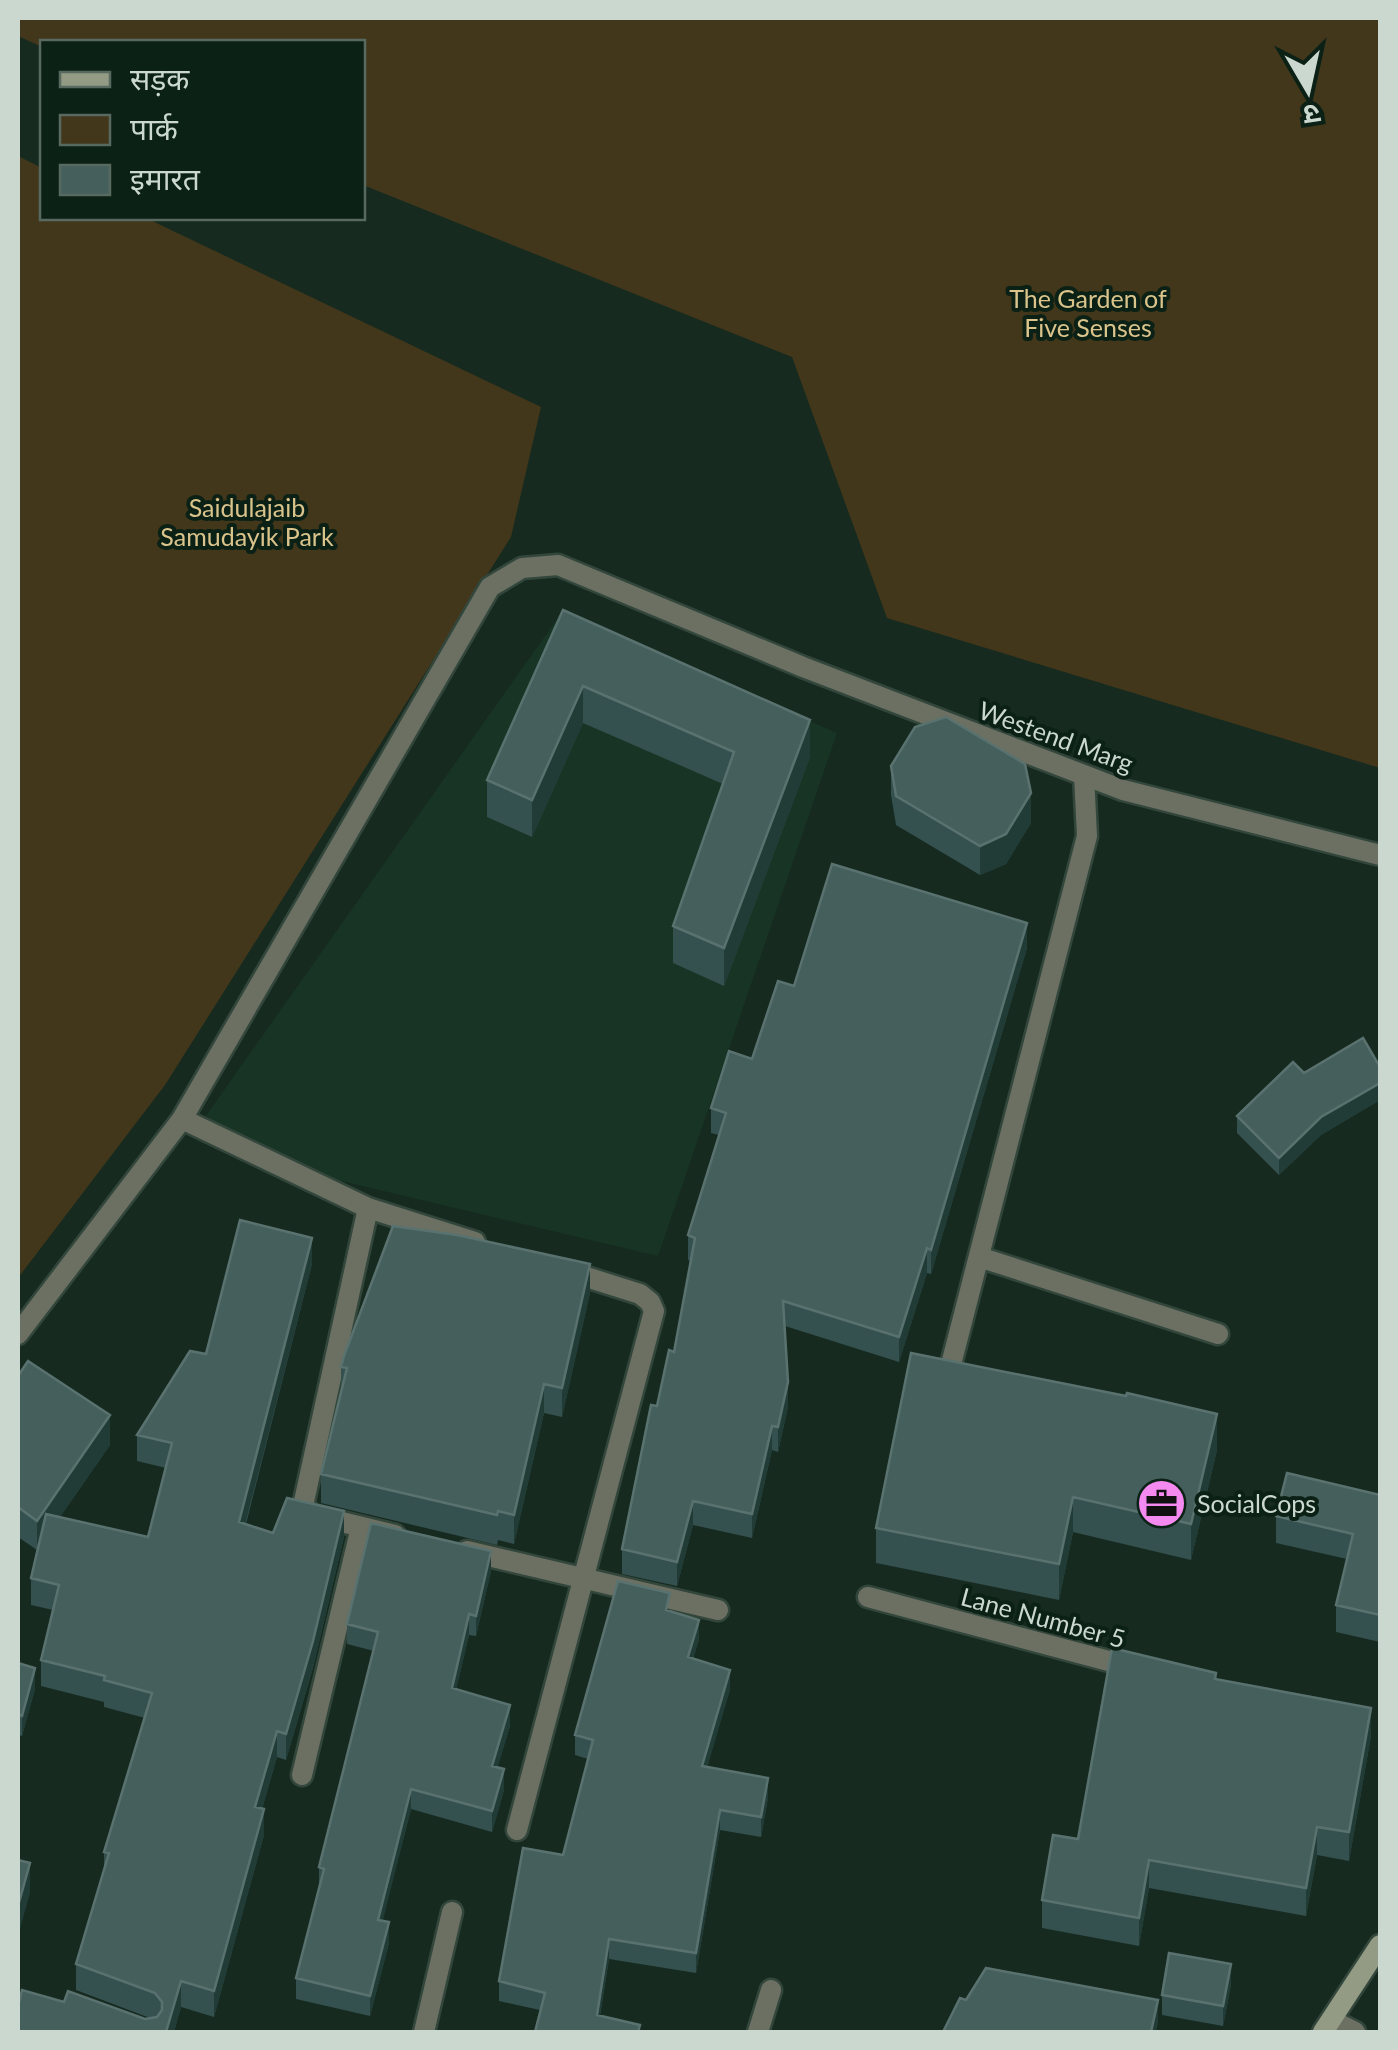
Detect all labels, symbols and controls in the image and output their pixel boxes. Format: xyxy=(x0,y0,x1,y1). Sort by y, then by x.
legend xyxy=(40,40,365,220)
north arrow xyxy=(1258,40,1358,140)
text: सड़क xyxy=(130,60,190,97)
text: उ xyxy=(1301,98,1323,134)
text: पार्क xyxy=(130,110,179,146)
text: इमारत xyxy=(130,160,201,196)
park label: The Garden of Five Senses xyxy=(1009,283,1167,342)
park label: Saidulajaib Samudayik Park xyxy=(160,492,334,551)
street label: Westend Marg xyxy=(975,694,1138,778)
office icon: SocialCops xyxy=(1136,1478,1188,1530)
place label: SocialCops xyxy=(1197,1488,1316,1518)
street label: Lane Number 5 xyxy=(958,1581,1129,1653)

